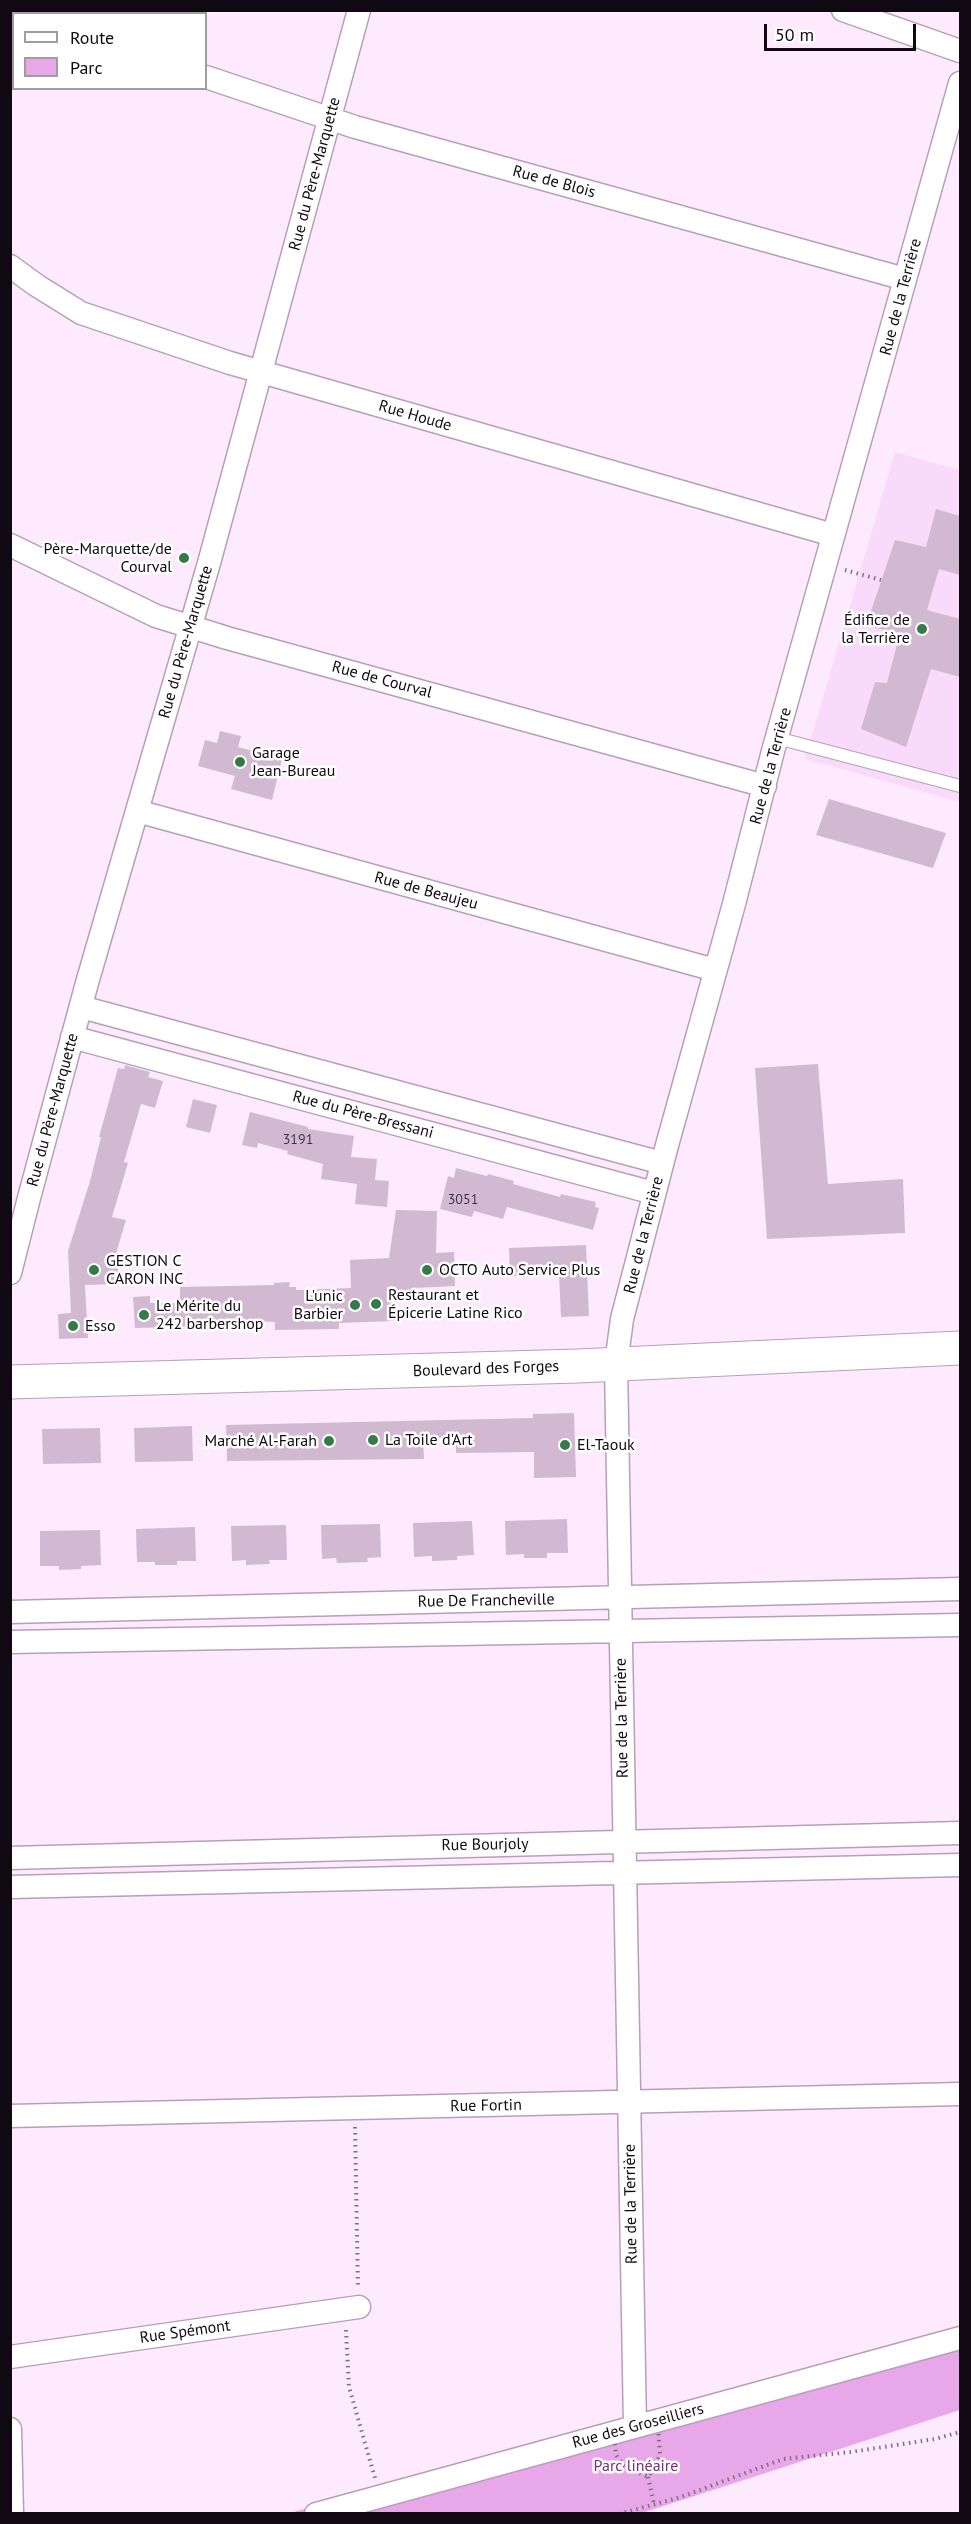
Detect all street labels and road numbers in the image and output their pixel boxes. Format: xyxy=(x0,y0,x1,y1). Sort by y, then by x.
street label: Rue du Père-Marquette xyxy=(285,95,345,253)
street label: Rue de Blois xyxy=(510,162,598,202)
street label: Rue de la Terrière xyxy=(876,237,926,357)
street label: Rue Houde xyxy=(376,396,454,436)
street label: Rue du Père-Marquette xyxy=(155,563,217,721)
street label: Rue de Courval xyxy=(330,657,434,703)
street label: Rue de la Terrière xyxy=(746,706,796,826)
street label: Rue de Beaujeu xyxy=(372,868,480,914)
street label: Rue du Père-Marquette xyxy=(23,1031,83,1189)
street label: Rue du Père-Bressani xyxy=(290,1087,436,1143)
street label: Rue de la Terrière xyxy=(620,1174,668,1296)
street label: Boulevard des Forges xyxy=(412,1357,560,1381)
street label: Rue De Francheville xyxy=(417,1590,555,1612)
street label: Rue de la Terrière xyxy=(611,1658,633,1778)
street label: Rue Bourjoly xyxy=(441,1835,529,1855)
street label: Rue Fortin xyxy=(450,2096,522,2116)
street label: Rue de la Terrière xyxy=(620,2144,642,2264)
street label: Rue Spémont xyxy=(138,2316,232,2348)
street label: Rue des Groseilliers xyxy=(570,2399,706,2453)

